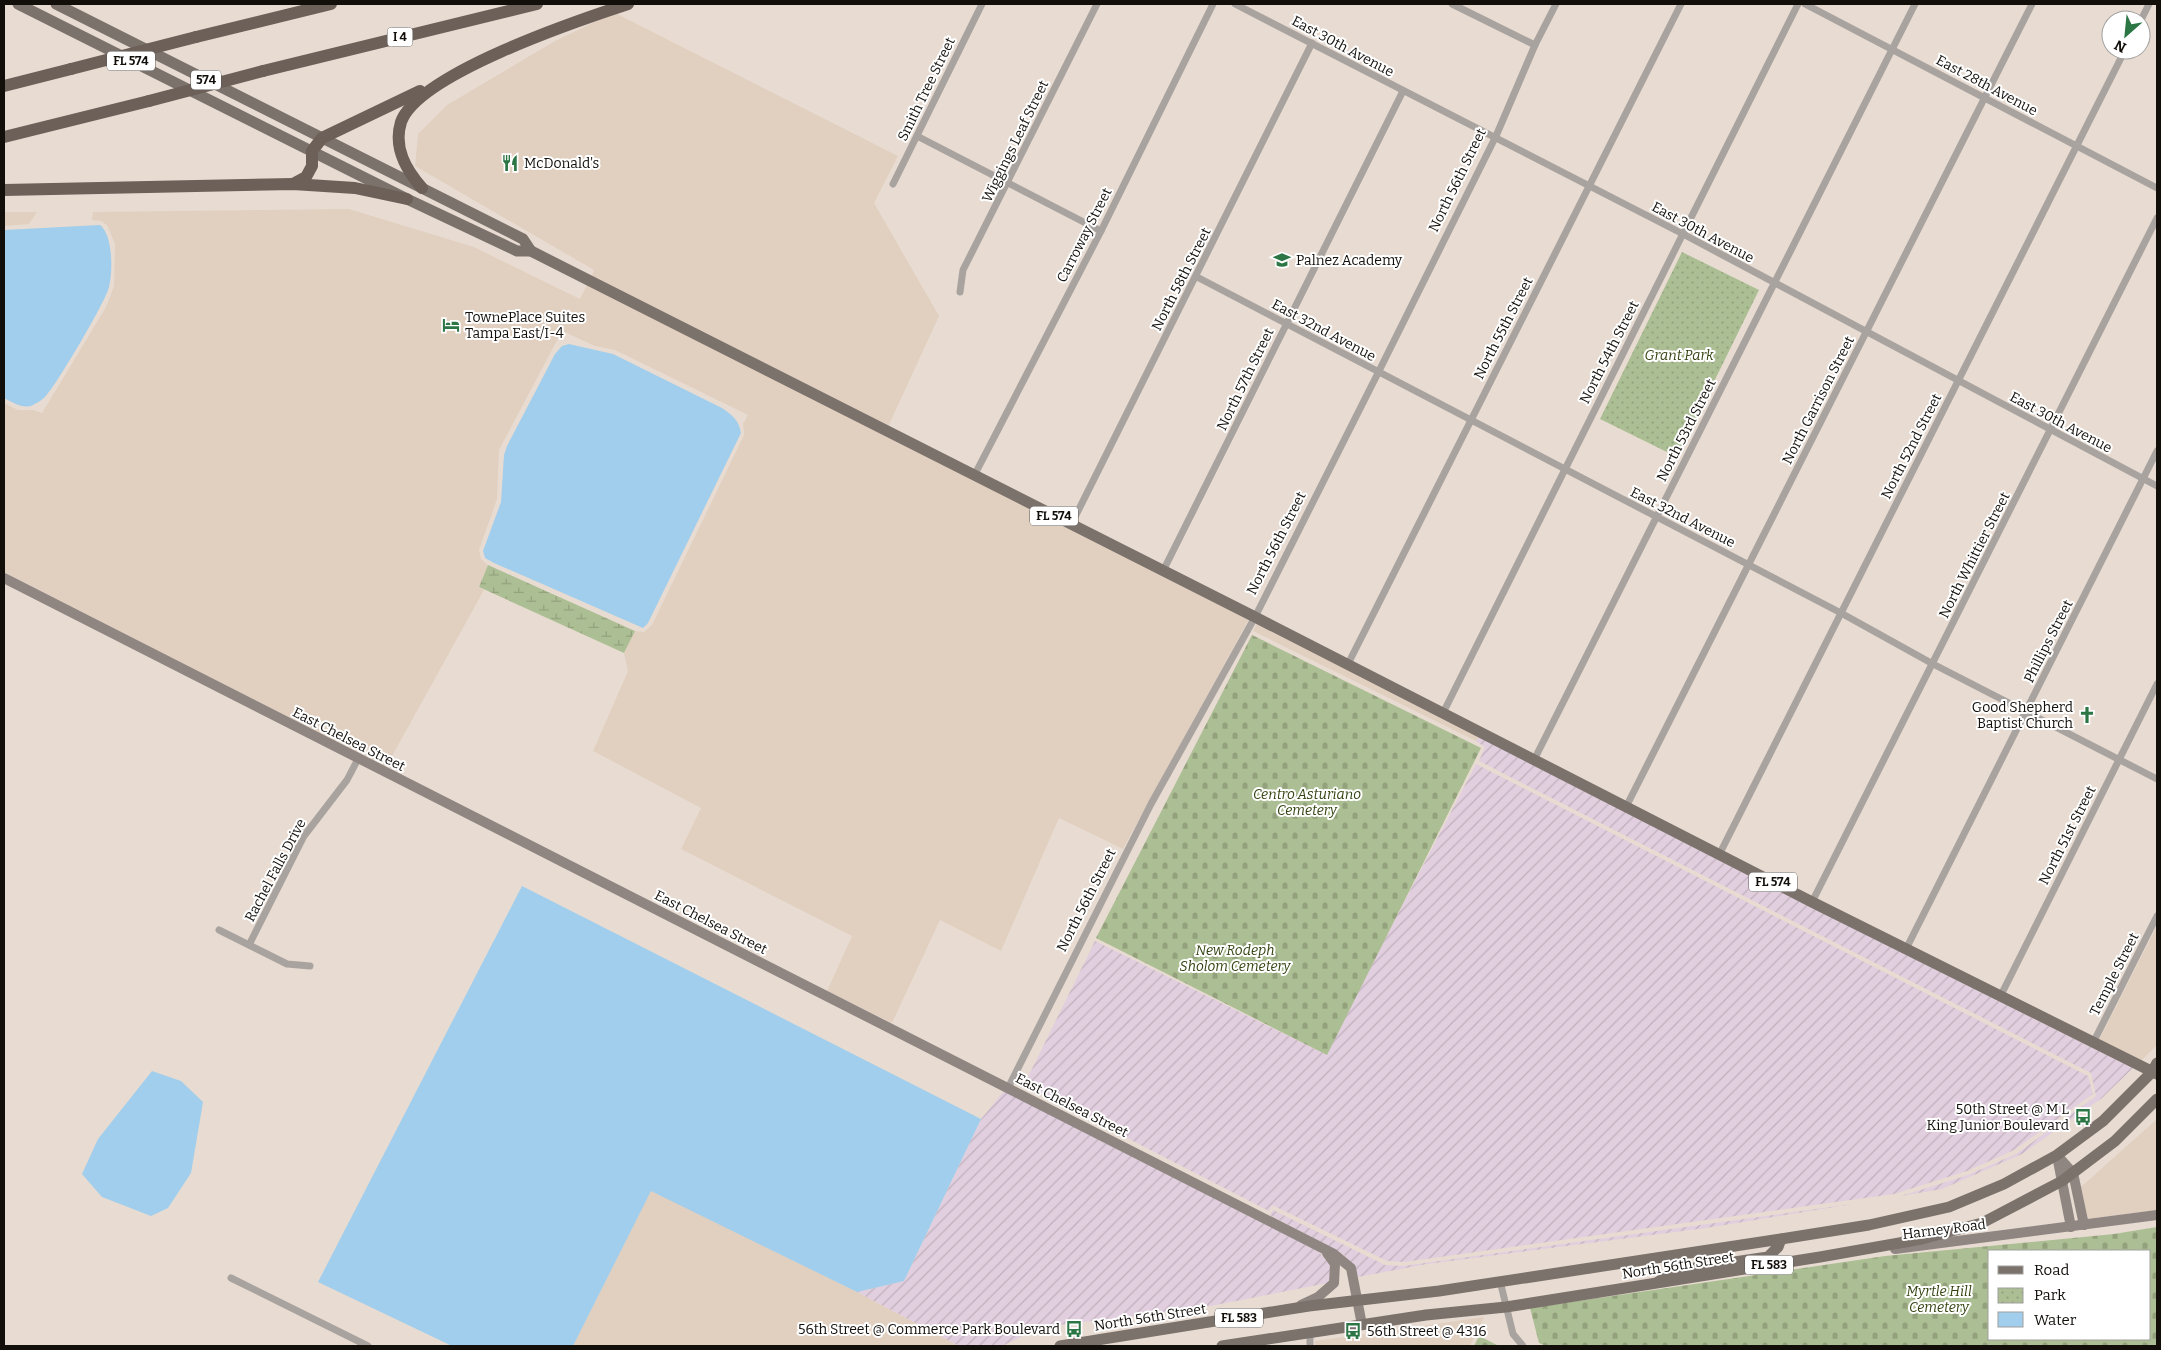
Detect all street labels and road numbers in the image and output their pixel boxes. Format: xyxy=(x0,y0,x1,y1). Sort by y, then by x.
street label: East 30th Avenue xyxy=(1289,12,1397,81)
road number: I 4 xyxy=(388,28,412,46)
street label: Smith Tree Street xyxy=(894,35,959,144)
road number: FL 574 xyxy=(107,51,155,70)
street label: East 28th Avenue xyxy=(1933,52,2040,119)
road number: 574 xyxy=(191,70,221,90)
street label: Wiggings Leaf Street xyxy=(979,77,1052,205)
street label: North 56th Street xyxy=(1425,126,1490,235)
street label: Carroway Street xyxy=(1053,185,1116,285)
street label: East 30th Avenue xyxy=(1649,198,1757,267)
street label: North 58th Street xyxy=(1148,225,1215,334)
street label: North 55th Street xyxy=(1470,274,1537,382)
street label: East 32nd Avenue xyxy=(1269,296,1379,365)
street label: North 54th Street xyxy=(1576,298,1643,406)
street label: North 57th Street xyxy=(1213,325,1278,433)
street label: North Garrison Street xyxy=(1779,333,1858,467)
street label: North 53rd Street xyxy=(1653,376,1720,484)
street label: East 30th Avenue xyxy=(2007,388,2115,457)
street label: North 52nd Street xyxy=(1878,391,1945,502)
street label: East 32nd Avenue xyxy=(1627,484,1738,551)
street label: North 56th Street xyxy=(1243,489,1310,598)
street label: North Whittier Street xyxy=(1935,489,2014,621)
road number: FL 574 xyxy=(1030,506,1078,526)
street label: Phillips Street xyxy=(2020,597,2077,685)
street label: East Chelsea Street xyxy=(290,704,408,775)
street label: North 51st Street xyxy=(2035,783,2100,887)
street label: Rachel Falls Drive xyxy=(241,816,310,925)
street label: North 56th Street xyxy=(1053,846,1120,955)
road number: FL 574 xyxy=(1749,872,1797,892)
street label: East Chelsea Street xyxy=(652,887,770,958)
street label: Temple Street xyxy=(2086,930,2143,1019)
street label: East Chelsea Street xyxy=(1013,1070,1131,1141)
street label: Harney Road xyxy=(1901,1216,1987,1243)
street label: North 56th Street xyxy=(1621,1248,1735,1283)
road number: FL 583 xyxy=(1745,1256,1793,1274)
street label: North 56th Street xyxy=(1093,1300,1207,1335)
road number: FL 583 xyxy=(1215,1309,1263,1328)

